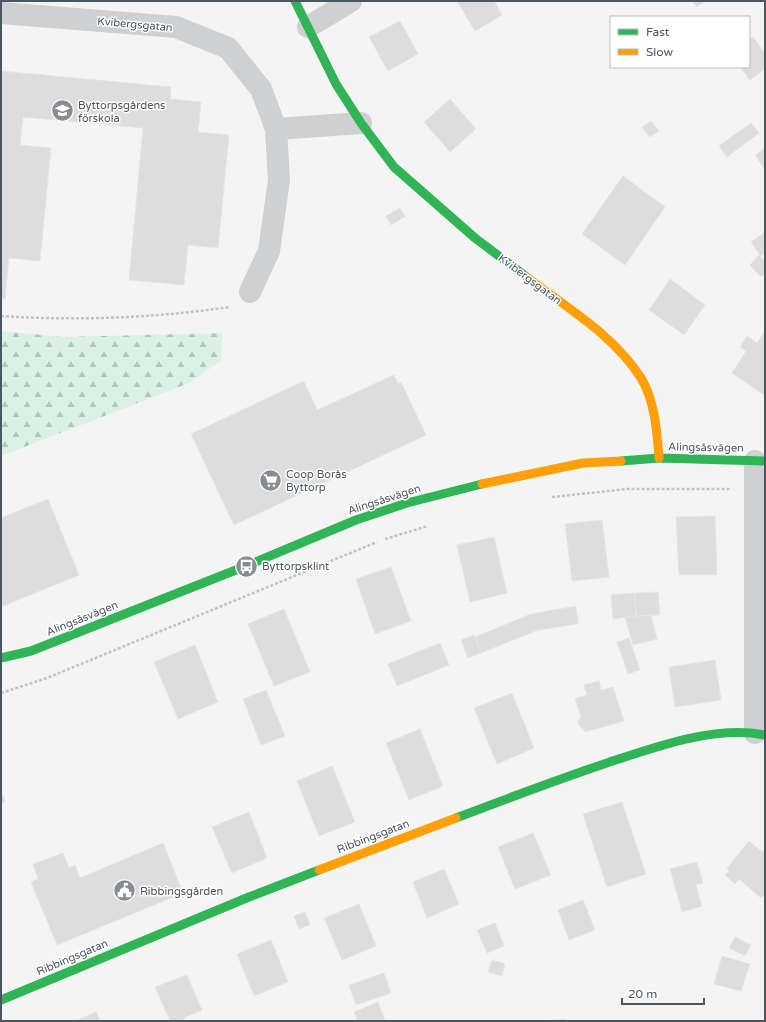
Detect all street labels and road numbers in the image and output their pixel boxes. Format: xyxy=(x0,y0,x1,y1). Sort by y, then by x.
street label: Kvibergsgatan xyxy=(97,15,173,34)
street label: Kvibergsgatan xyxy=(496,252,564,307)
street label: Alingsåsvägen xyxy=(668,440,744,455)
street label: Alingsåsvägen xyxy=(346,482,422,517)
street label: Alingsåsvägen xyxy=(45,598,120,639)
street label: Ribbingsgatan xyxy=(335,817,411,856)
street label: Ribbingsgatan xyxy=(35,937,110,978)

